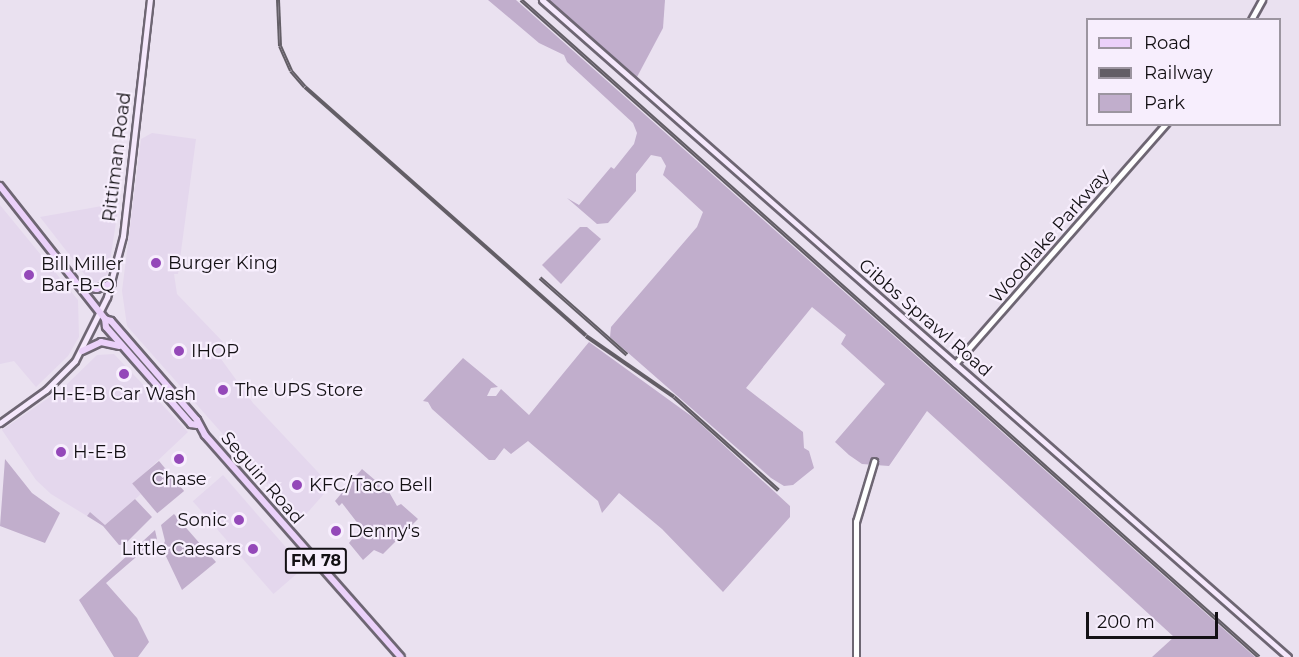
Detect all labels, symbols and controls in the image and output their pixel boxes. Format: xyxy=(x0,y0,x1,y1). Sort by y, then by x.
legend xyxy=(1086,18,1281,126)
text: Road xyxy=(1144,32,1191,54)
text: Railway xyxy=(1144,62,1213,84)
street label: Rittiman Road xyxy=(98,91,136,223)
text: Park xyxy=(1144,92,1185,114)
street label: Woodlake Parkway xyxy=(986,164,1114,308)
place label: Burger King xyxy=(168,252,278,274)
place label: Bill Miller Bar-B-Q xyxy=(41,254,124,296)
street label: Gibbs Sprawl Road xyxy=(854,254,996,382)
marker: Burger King xyxy=(149,256,163,270)
marker: Bill Miller Bar-B-Q xyxy=(22,268,36,282)
place label: IHOP xyxy=(191,340,239,362)
marker: IHOP xyxy=(172,344,186,358)
marker: H-E-B Car Wash xyxy=(117,367,131,381)
place label: The UPS Store xyxy=(235,379,363,401)
place label: H-E-B Car Wash xyxy=(52,383,196,405)
marker: The UPS Store xyxy=(216,383,230,397)
street label: Seguin Road xyxy=(216,427,308,529)
place label: H-E-B xyxy=(73,441,127,463)
marker: H-E-B xyxy=(54,445,68,459)
marker: Chase xyxy=(172,452,186,466)
place label: Chase xyxy=(151,468,207,490)
place label: KFC/Taco Bell xyxy=(309,474,433,496)
marker: KFC/Taco Bell xyxy=(290,478,304,492)
place label: Sonic xyxy=(178,509,227,531)
marker: Sonic xyxy=(232,513,246,527)
place label: Denny's xyxy=(348,520,420,542)
marker: Denny's xyxy=(329,524,343,538)
place label: Little Caesars xyxy=(121,538,241,560)
marker: Little Caesars xyxy=(246,542,260,556)
road number: FM 78 xyxy=(284,548,348,574)
scale bar xyxy=(1089,600,1221,638)
text: 200 m xyxy=(1097,611,1155,633)

